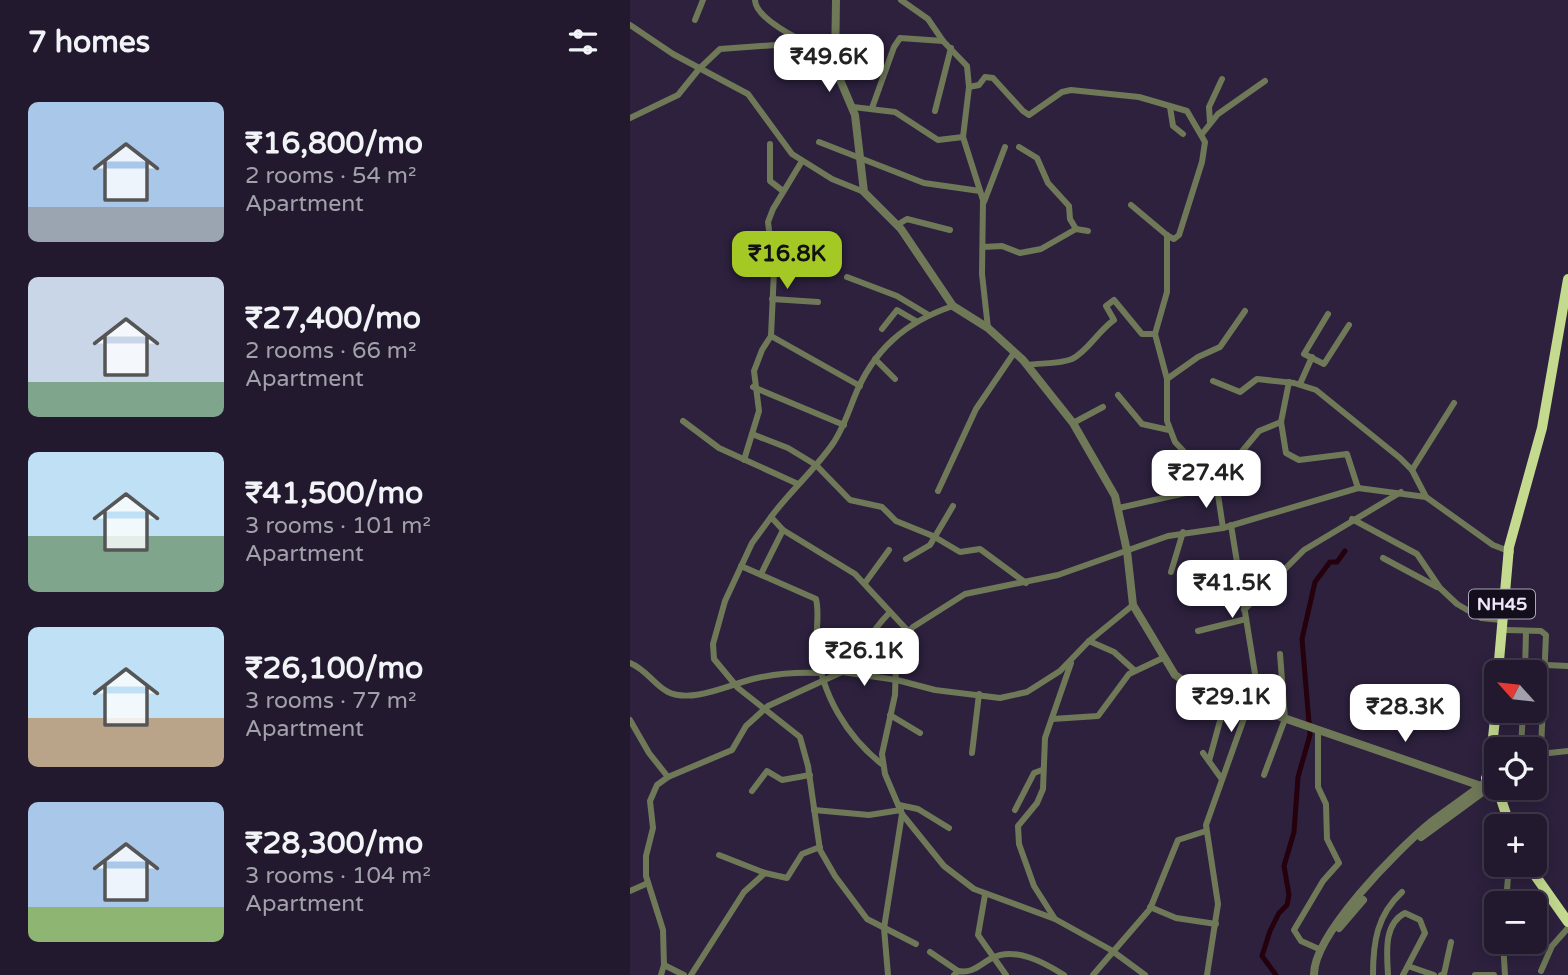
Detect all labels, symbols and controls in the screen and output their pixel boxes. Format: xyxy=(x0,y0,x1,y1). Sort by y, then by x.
icon: filters xyxy=(564,23,602,61)
text: 7 homes xyxy=(28,24,150,61)
pin: ₹49.6K xyxy=(772,34,886,94)
text: ₹49.6K xyxy=(790,43,868,71)
text: ₹16,800/mo xyxy=(245,125,423,162)
icon: home xyxy=(84,130,168,214)
text: 2 rooms · 54 m² xyxy=(245,162,416,190)
text: Apartment xyxy=(245,190,364,218)
pin: ₹16.8K xyxy=(730,232,844,291)
text: ₹16.8K xyxy=(748,240,826,268)
text: ₹27,400/mo xyxy=(245,300,421,337)
icon: home xyxy=(84,305,168,389)
text: 2 rooms · 66 m² xyxy=(245,337,416,365)
text: Apartment xyxy=(245,365,364,393)
pin: ₹27.4K xyxy=(1149,450,1263,510)
text: ₹27.4K xyxy=(1168,459,1244,487)
text: ₹41,500/mo xyxy=(245,475,423,512)
icon: home xyxy=(84,480,168,564)
text: 3 rooms · 101 m² xyxy=(245,512,431,540)
text: Apartment xyxy=(245,540,364,568)
pin: ₹41.5K xyxy=(1175,560,1289,620)
text: ₹41.5K xyxy=(1193,569,1271,597)
road number: NH45 xyxy=(1469,590,1535,618)
pin: ₹26.1K xyxy=(807,628,921,688)
text: ₹26.1K xyxy=(825,637,903,665)
text: ₹26,100/mo xyxy=(245,650,423,687)
icon: home xyxy=(84,655,168,739)
north arrow xyxy=(1484,660,1547,723)
map controls xyxy=(1484,660,1547,954)
pin: ₹29.1K xyxy=(1174,674,1288,734)
text: ₹29.1K xyxy=(1192,683,1270,711)
pin: ₹28.3K xyxy=(1348,684,1462,744)
text: 3 rooms · 77 m² xyxy=(245,687,416,715)
text: ₹28.3K xyxy=(1366,693,1444,721)
text: Apartment xyxy=(245,715,364,743)
button: locate xyxy=(1484,737,1547,800)
button: + xyxy=(1484,814,1547,877)
text: ₹28,300/mo xyxy=(245,825,423,862)
icon: home xyxy=(84,830,168,914)
text: 3 rooms · 104 m² xyxy=(245,862,431,890)
text: Apartment xyxy=(245,890,364,918)
button: − xyxy=(1484,891,1547,954)

